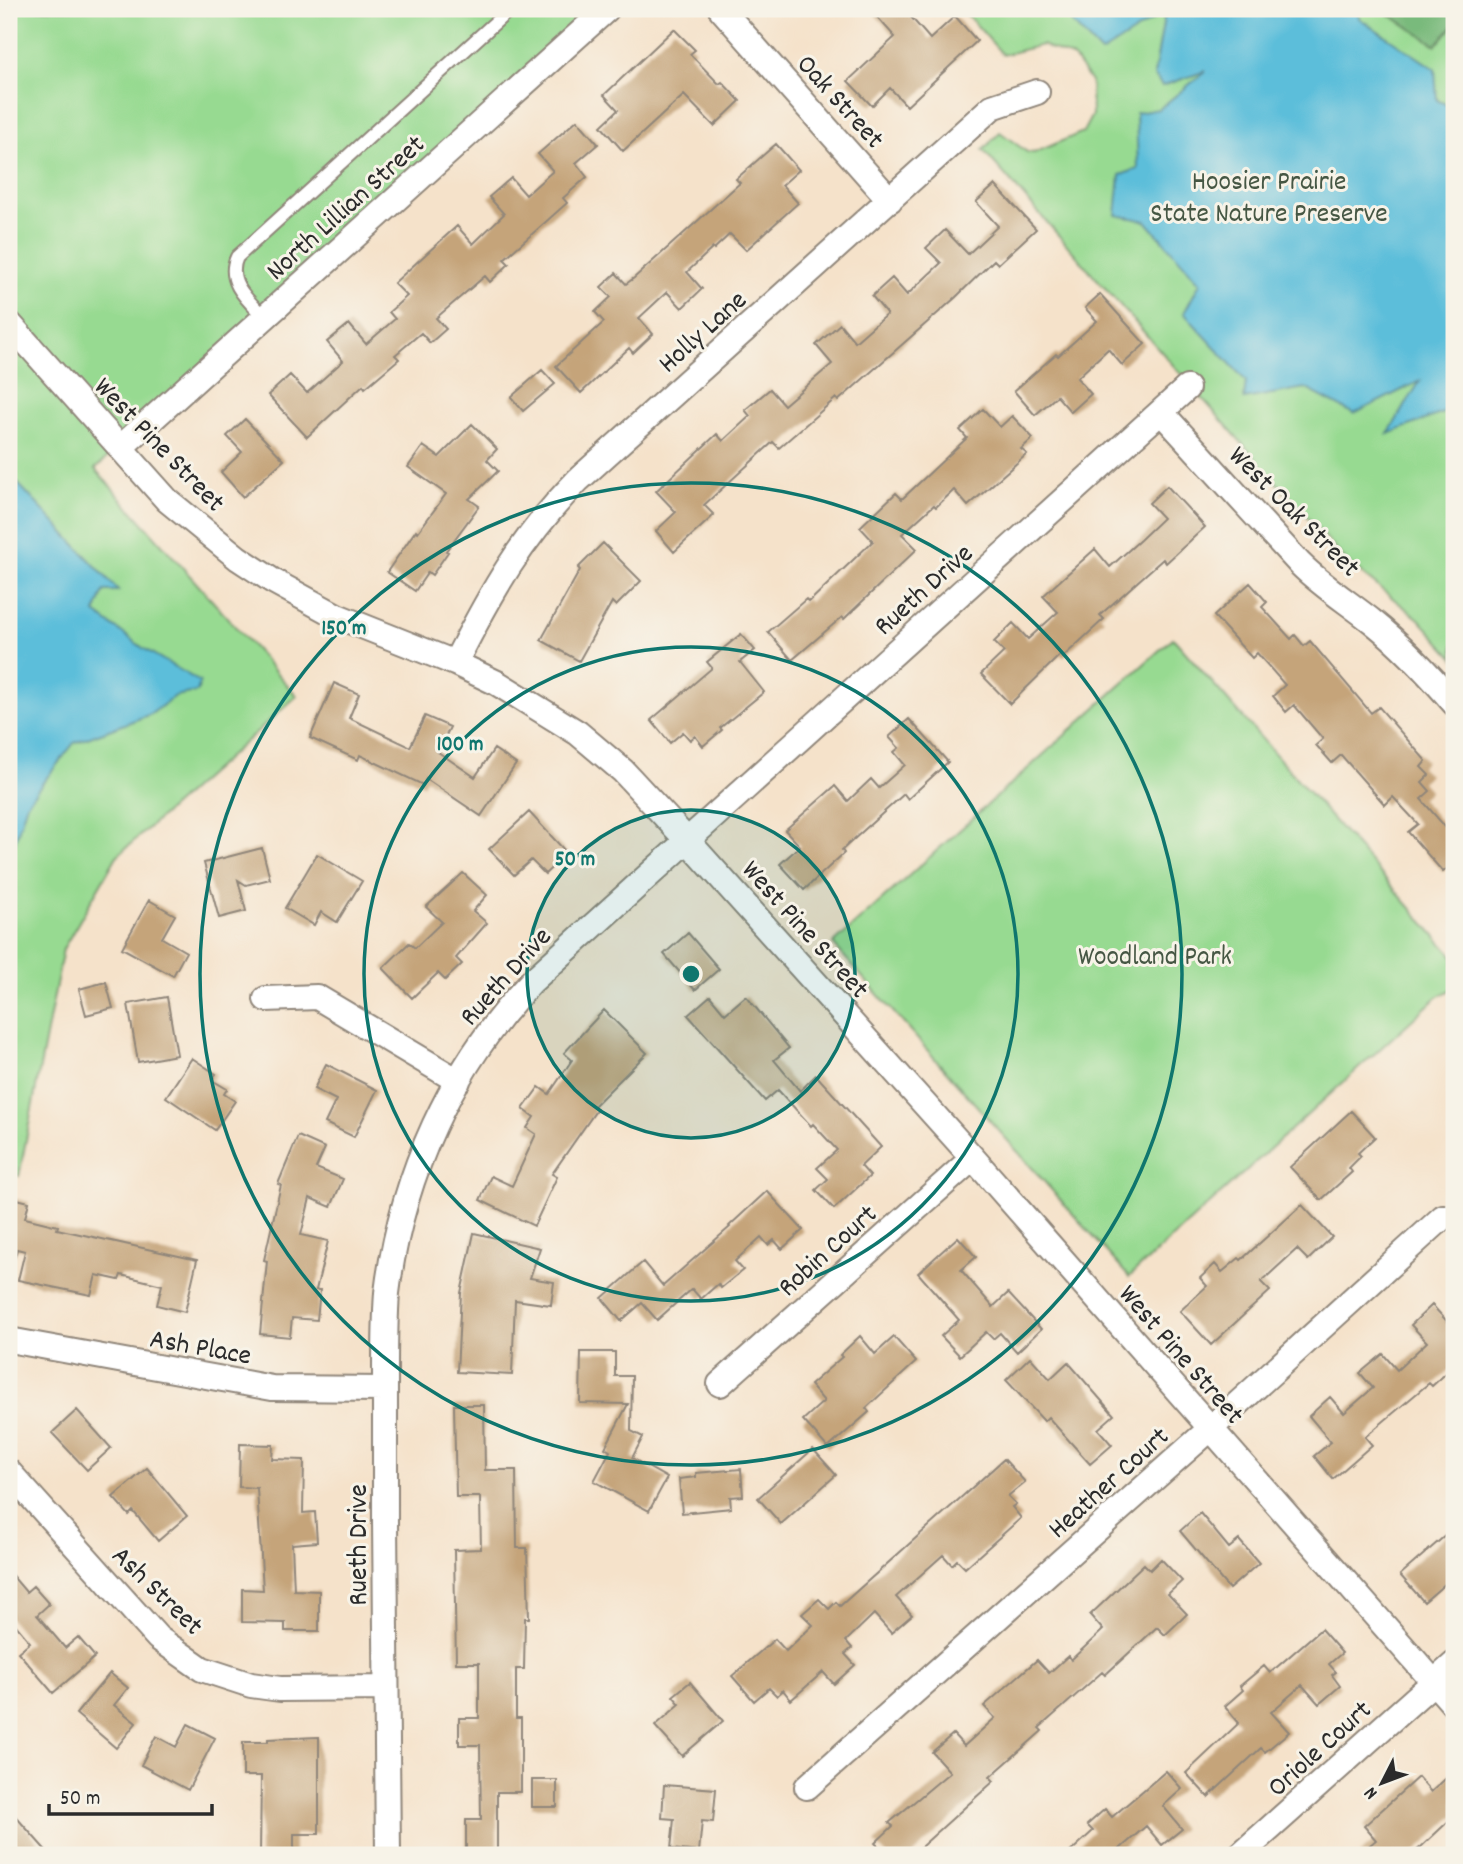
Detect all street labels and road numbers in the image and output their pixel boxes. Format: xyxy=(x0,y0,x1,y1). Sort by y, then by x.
street label: Oak Street xyxy=(785,47,892,160)
street label: North Lillian Street xyxy=(259,127,436,292)
street label: Holly Lane xyxy=(651,283,758,385)
street label: West Pine Street xyxy=(82,370,232,523)
street label: West Oak Street xyxy=(1217,439,1367,589)
street label: Rueth Drive xyxy=(867,536,984,647)
street label: West Pine Street xyxy=(730,853,877,1010)
street label: Rueth Drive xyxy=(452,920,563,1037)
street label: Robin Court xyxy=(771,1197,888,1308)
street label: West Pine Street xyxy=(1107,1277,1252,1435)
street label: Ash Place xyxy=(146,1321,254,1379)
street label: Heather Court xyxy=(1041,1419,1180,1550)
street label: Rueth Drive xyxy=(341,1484,381,1606)
street label: Ash Street xyxy=(101,1538,211,1647)
street label: Oriole Court xyxy=(1260,1693,1382,1809)

